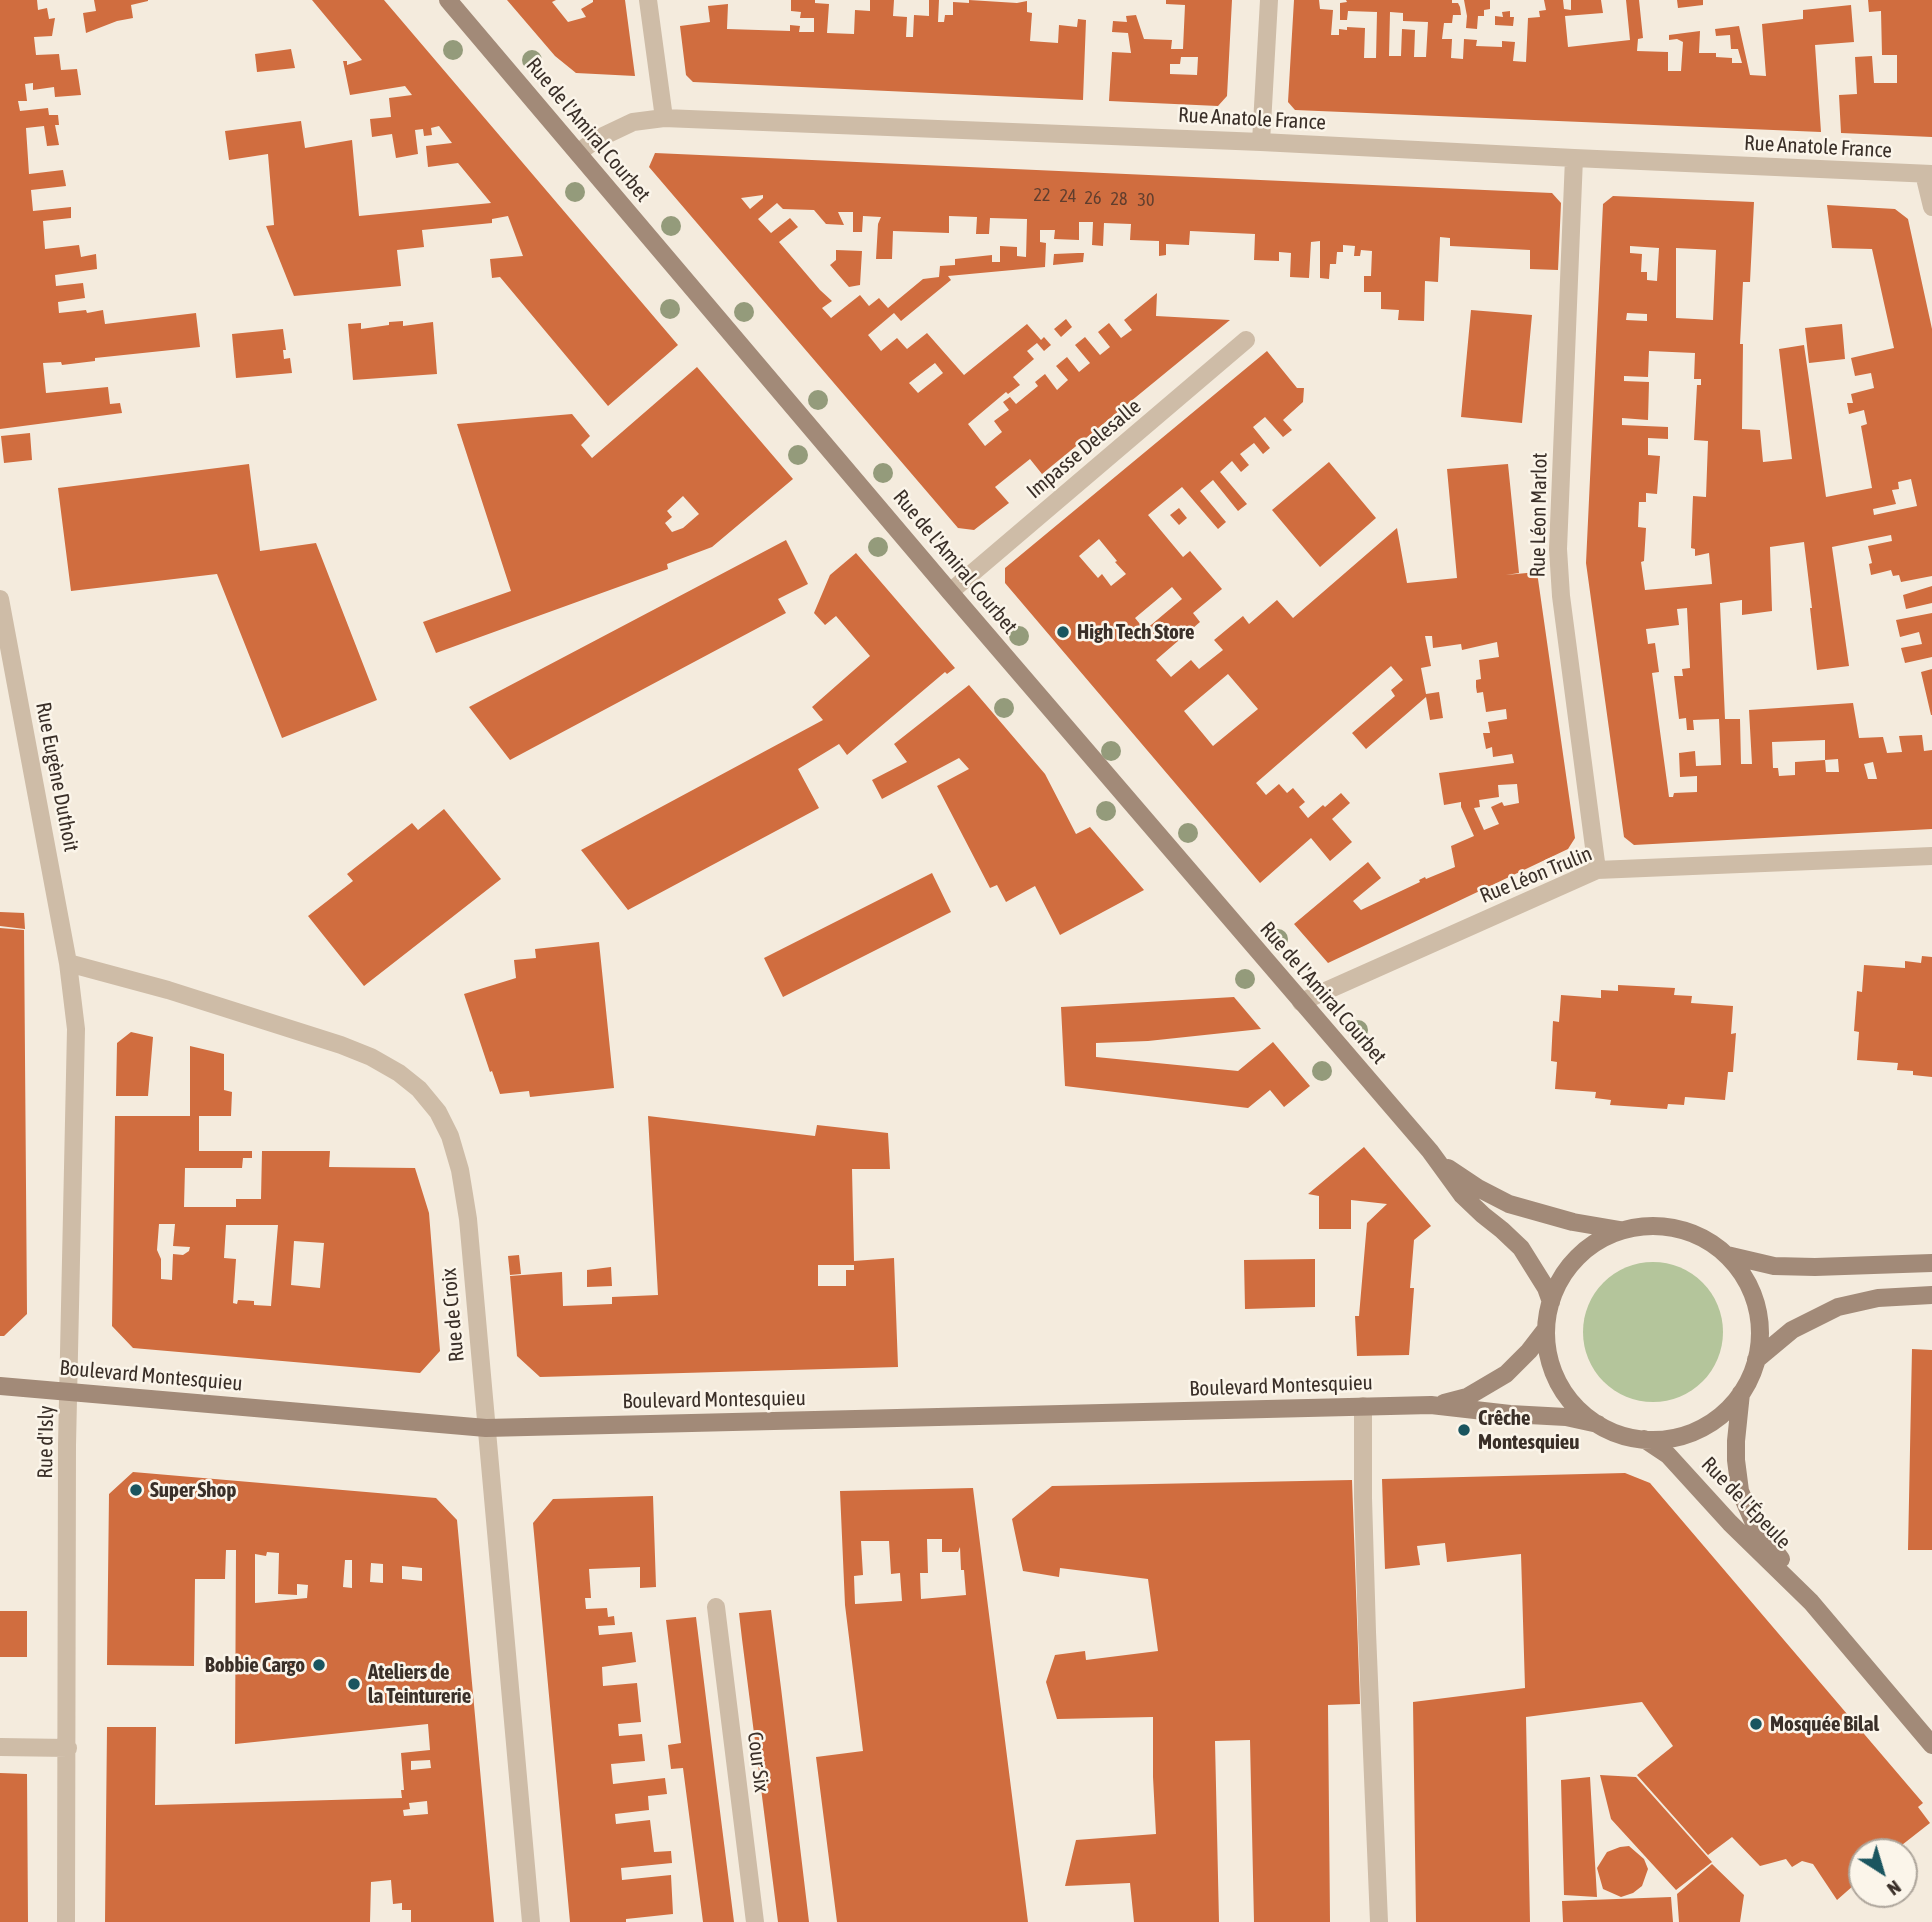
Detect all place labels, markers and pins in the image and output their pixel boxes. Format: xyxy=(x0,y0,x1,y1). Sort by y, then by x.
place label: High Tech Store xyxy=(1077,619,1195,645)
marker: High Tech Store xyxy=(1055,624,1071,640)
place label: Crêche Montesquieu xyxy=(1478,1405,1580,1455)
marker: Crêche Montesquieu xyxy=(1456,1422,1472,1438)
place label: Super Shop xyxy=(150,1477,236,1503)
marker: Super Shop xyxy=(128,1482,144,1498)
place label: Bobbie Cargo xyxy=(205,1652,305,1678)
marker: Bobbie Cargo xyxy=(311,1657,327,1673)
place label: Ateliers de la Teinturerie xyxy=(368,1659,471,1709)
marker: Ateliers de la Teinturerie xyxy=(346,1676,362,1692)
place label: Mosquée Bilal xyxy=(1770,1711,1879,1737)
marker: Mosquée Bilal xyxy=(1748,1716,1764,1732)

